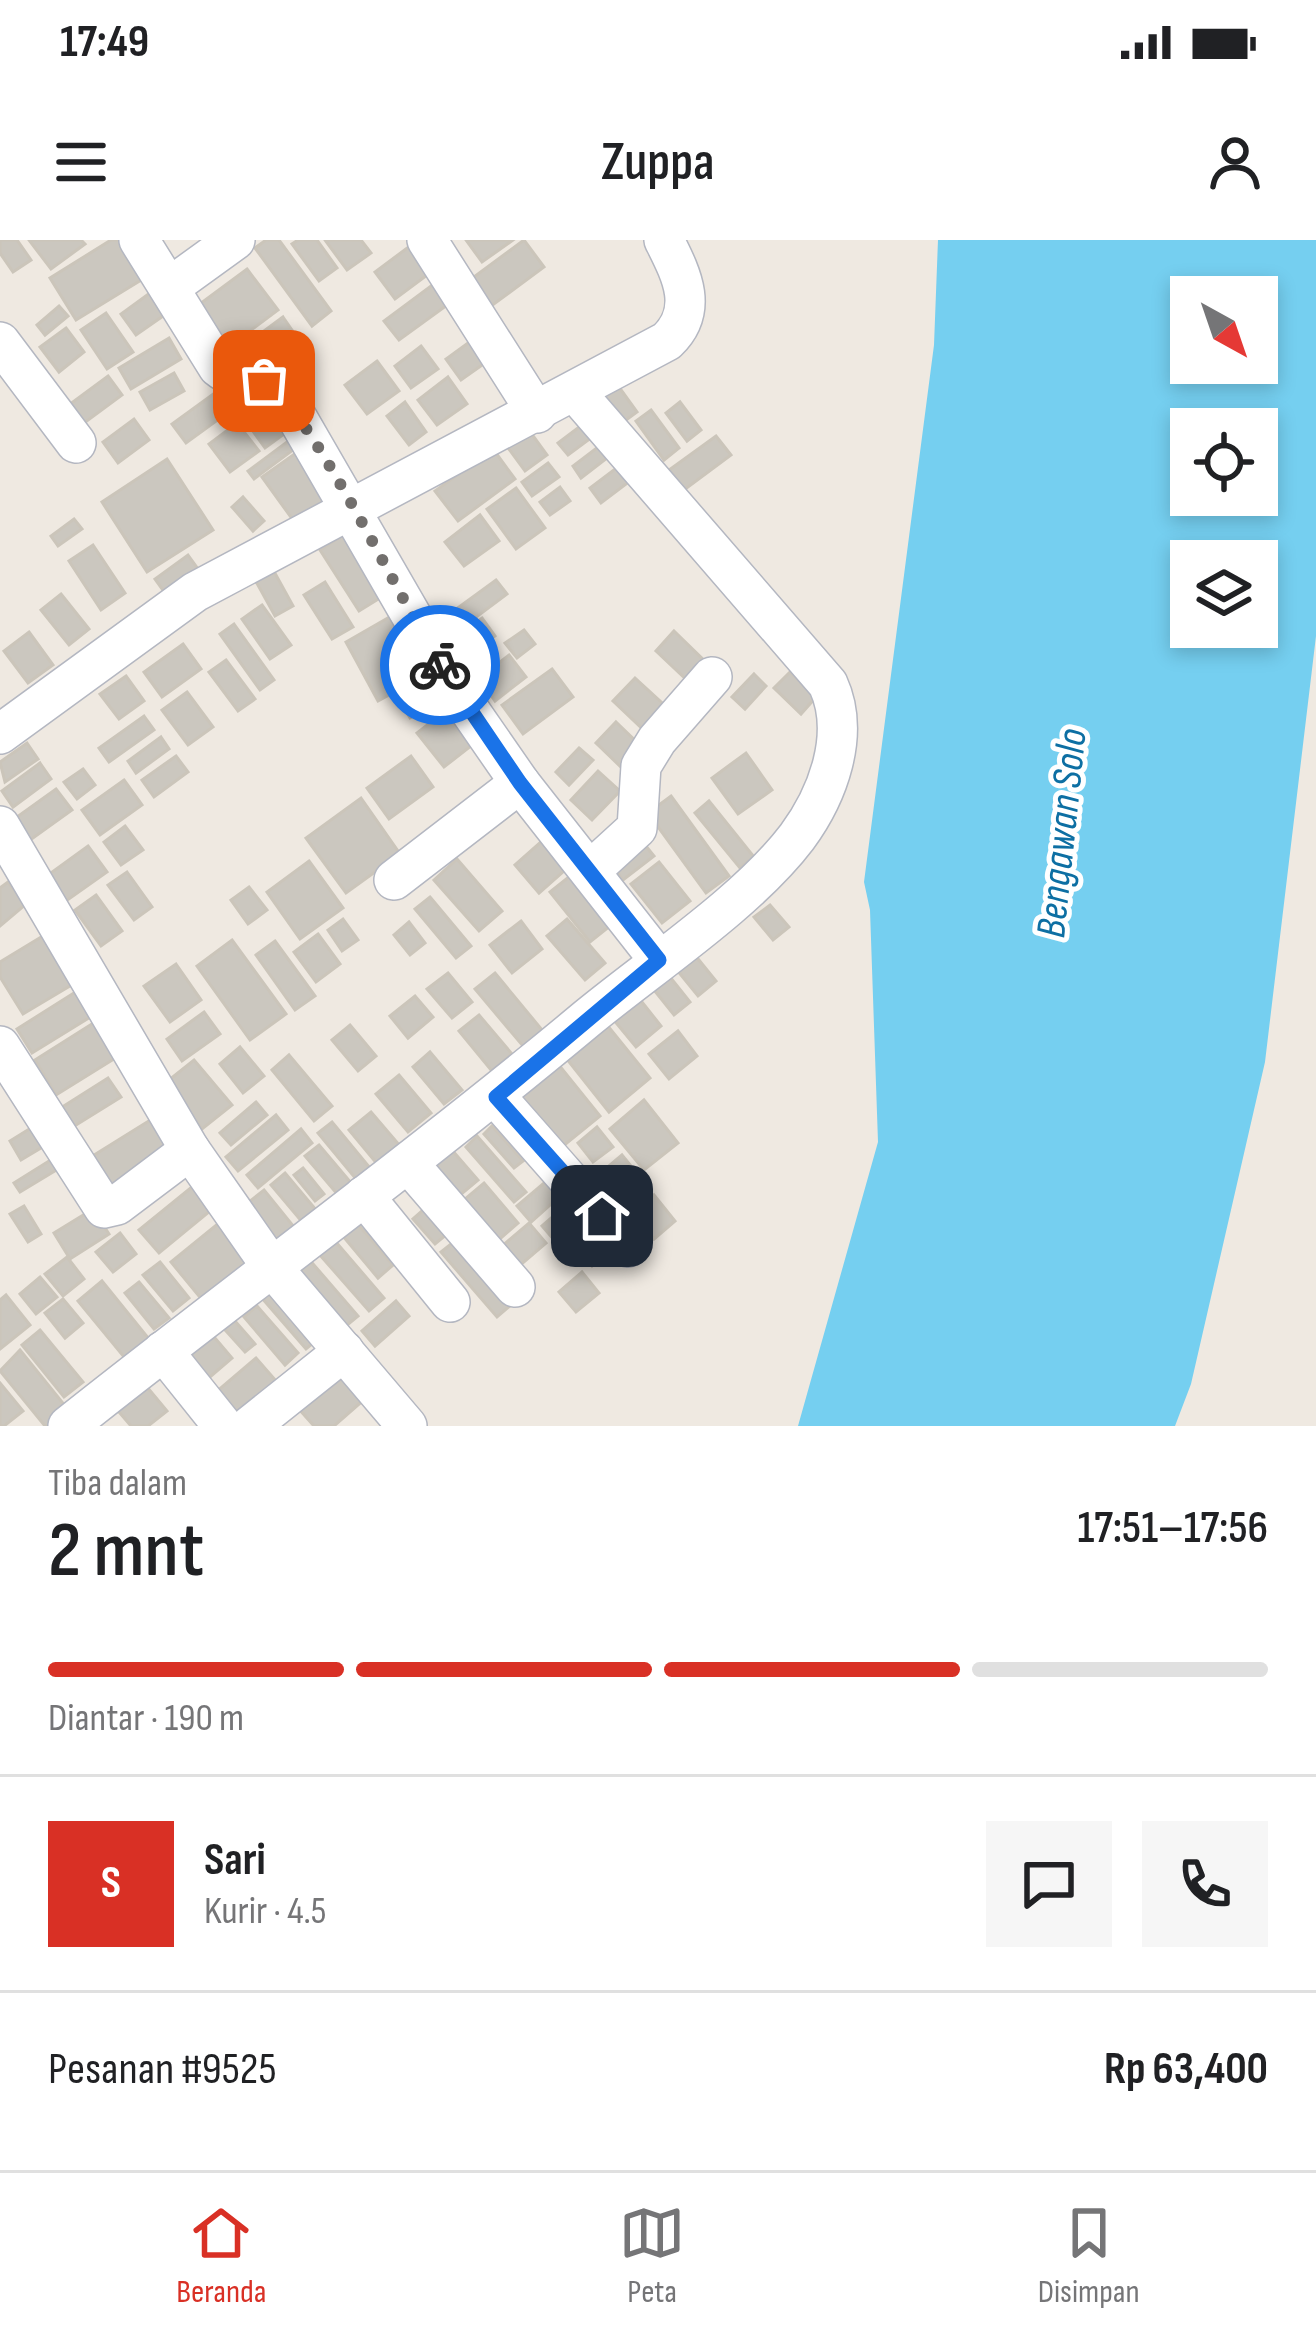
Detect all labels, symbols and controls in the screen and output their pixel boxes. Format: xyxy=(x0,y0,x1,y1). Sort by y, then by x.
text: 17:49 xyxy=(60,15,149,70)
icon: menu xyxy=(48,129,114,195)
icon: person xyxy=(1202,129,1268,195)
text: Zuppa xyxy=(601,130,715,195)
north arrow xyxy=(1170,276,1278,384)
map controls xyxy=(1170,276,1278,648)
pin xyxy=(213,330,315,432)
icon: bag xyxy=(231,348,297,414)
button: locate xyxy=(1170,408,1278,516)
button: layers xyxy=(1170,540,1278,648)
courier xyxy=(380,605,500,725)
icon: bike xyxy=(407,632,473,698)
water label: Bengawan Solo xyxy=(1026,726,1099,940)
pin xyxy=(551,1165,653,1267)
icon: home xyxy=(569,1183,635,1249)
text: Tiba dalam xyxy=(48,1460,187,1507)
text: 17:51–17:56 xyxy=(1077,1501,1268,1556)
text: 2 mnt xyxy=(48,1505,204,1598)
text: Diantar · 190 m xyxy=(48,1695,244,1742)
button: chat xyxy=(986,1821,1112,1947)
button: phone xyxy=(1142,1821,1268,1947)
text: Sari xyxy=(204,1833,266,1888)
text: S xyxy=(101,1856,121,1911)
text: Kurir · 4.5 xyxy=(204,1888,326,1935)
text: Pesanan #9525 xyxy=(48,2042,276,2097)
text: Rp 63,400 xyxy=(1104,2042,1268,2097)
tab: Beranda xyxy=(176,2200,267,2312)
tab: Peta xyxy=(619,2200,685,2312)
tab: Disimpan xyxy=(1038,2200,1140,2312)

